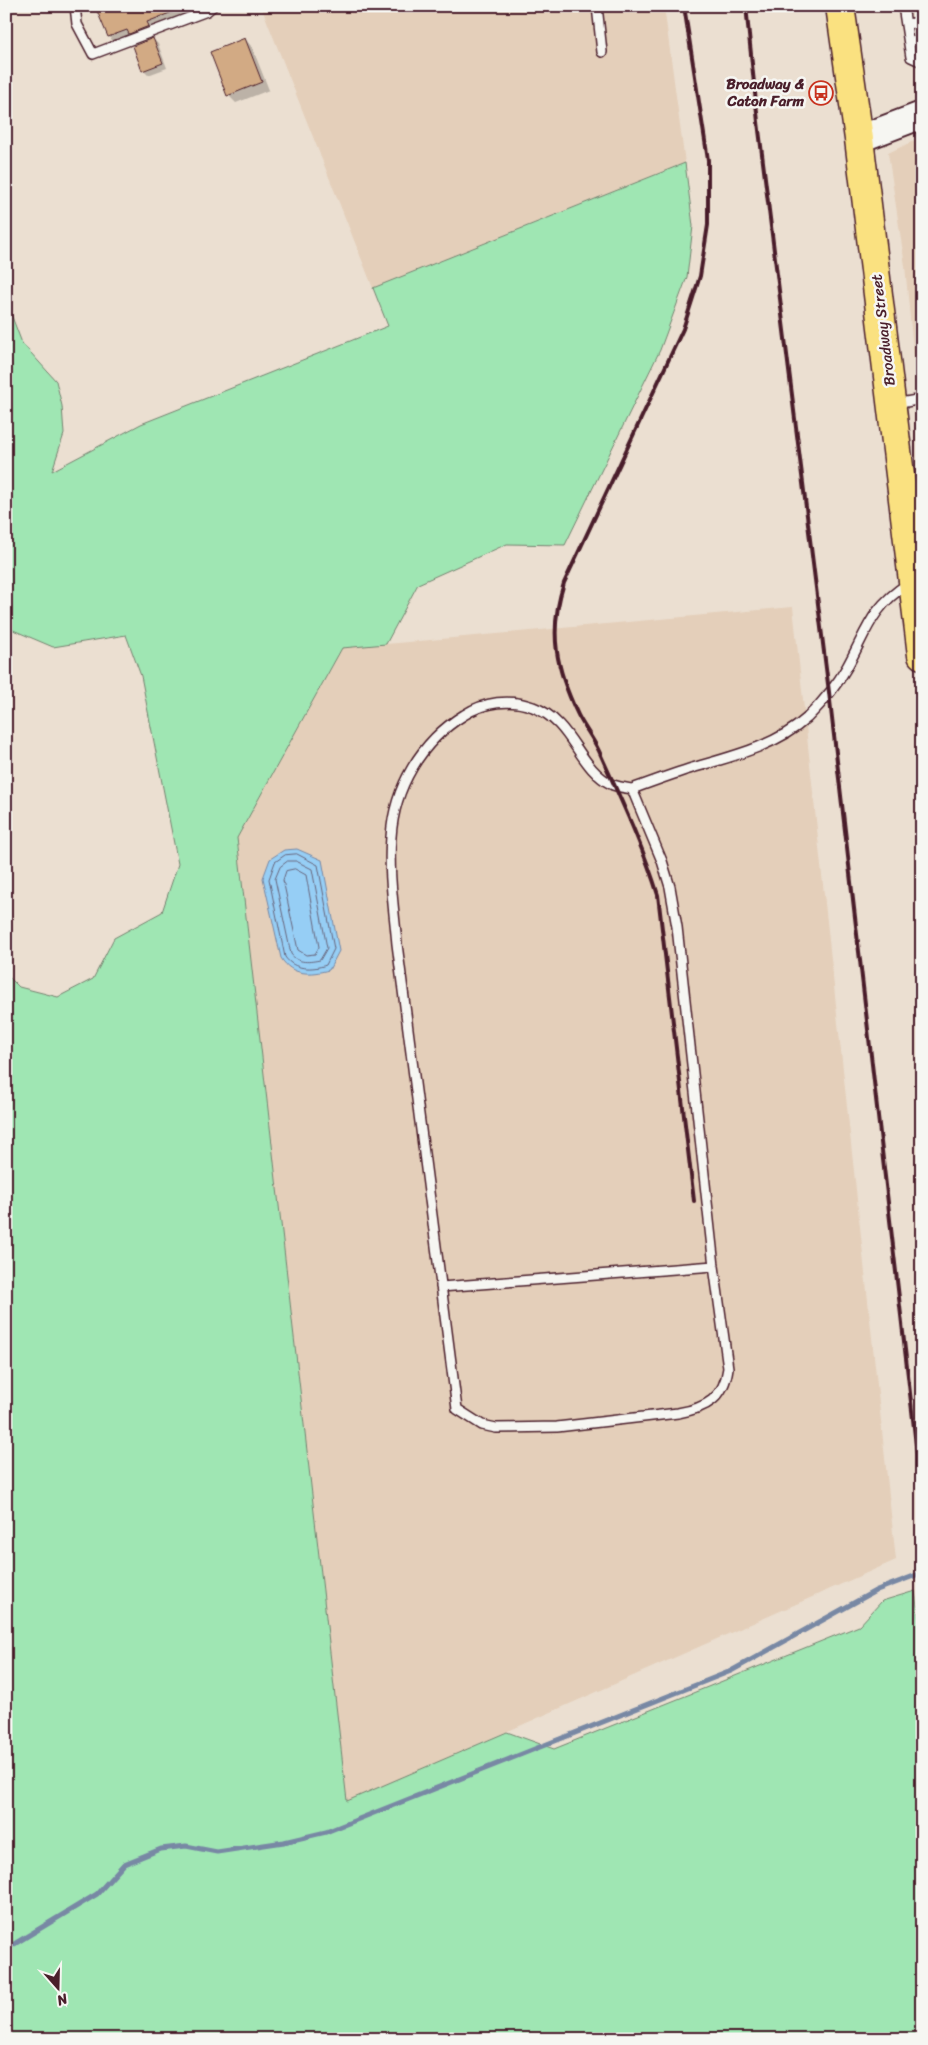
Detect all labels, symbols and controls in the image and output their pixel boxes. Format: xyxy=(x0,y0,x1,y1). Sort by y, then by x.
place label: Broadway & Caton Farm xyxy=(726,71,804,114)
bus stop icon: Broadway & Caton Farm xyxy=(808,80,834,106)
street label: Broadway Street xyxy=(863,272,903,387)
north arrow xyxy=(32,1962,82,2012)
text: N xyxy=(53,1986,72,2013)

